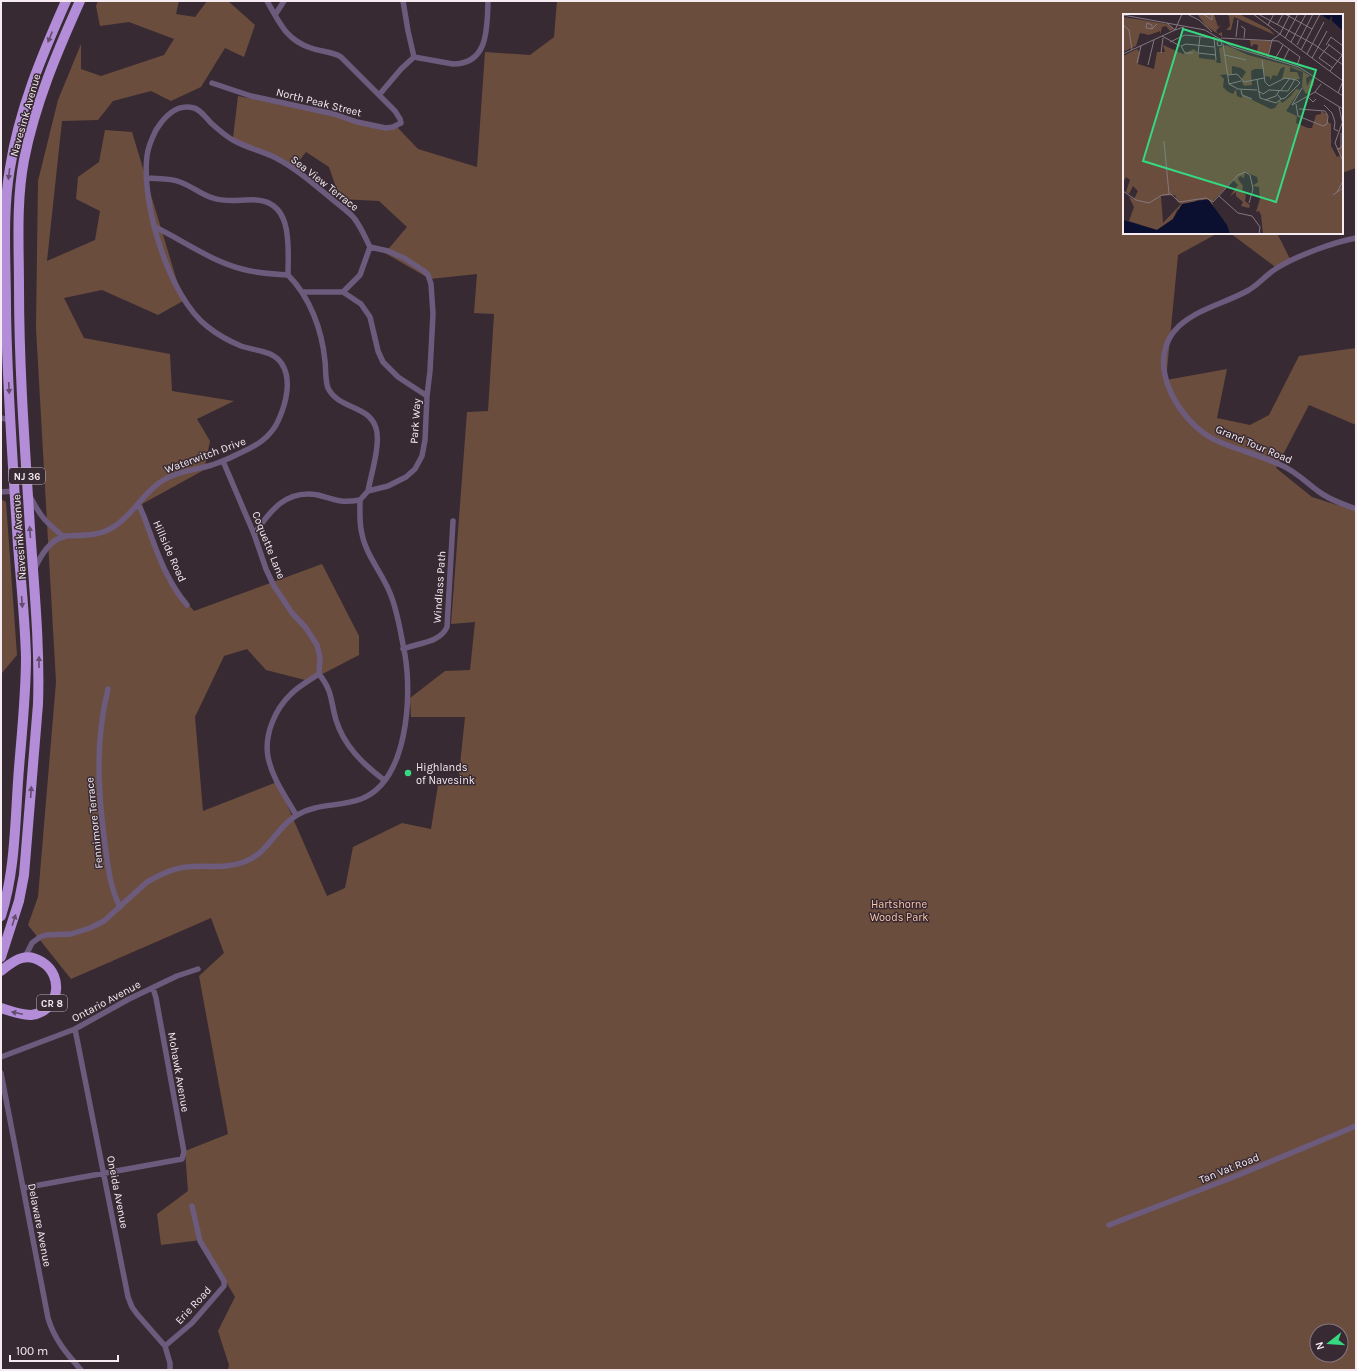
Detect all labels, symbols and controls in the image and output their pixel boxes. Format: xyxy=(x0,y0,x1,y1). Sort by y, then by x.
inset map xyxy=(1123,14,1343,234)
one-way arrow xyxy=(47,31,53,42)
street label: Navesink Avenue xyxy=(7,72,44,158)
street label: North Peak Street xyxy=(275,86,363,119)
street label: Sea View Terrace xyxy=(288,153,361,214)
one-way arrow xyxy=(6,168,12,180)
one-way arrow xyxy=(5,382,12,394)
street label: Park Way xyxy=(407,398,424,444)
street label: Grand Tour Road xyxy=(1213,422,1294,466)
street label: Waterwitch Drive xyxy=(163,435,248,476)
road number: NJ 36 xyxy=(9,468,45,484)
street label: Navesink Avenue xyxy=(10,494,29,580)
street label: Coquette Lane xyxy=(249,510,288,581)
street label: Hillside Road xyxy=(150,518,189,584)
one-way arrow xyxy=(27,526,34,538)
street label: Windlass Path xyxy=(430,550,449,624)
one-way arrow xyxy=(19,596,26,608)
one-way arrow xyxy=(36,655,42,668)
place label: Highlands of Navesink xyxy=(416,761,475,787)
marker: Highlands of Navesink xyxy=(403,768,413,778)
street label: Fennimore Terrace xyxy=(83,776,106,869)
one-way arrow xyxy=(27,786,34,798)
park label: Hartshorne Woods Park xyxy=(870,898,928,924)
one-way arrow xyxy=(11,914,17,926)
street label: Ontario Avenue xyxy=(70,978,143,1025)
road number: CR 8 xyxy=(37,995,67,1011)
one-way arrow xyxy=(10,1009,23,1015)
street label: Mohawk Avenue xyxy=(165,1031,192,1113)
street label: Tan Vat Road xyxy=(1197,1150,1261,1186)
street label: Oneida Avenue xyxy=(104,1155,131,1230)
street label: Delaware Avenue xyxy=(25,1182,54,1268)
street label: Erie Road xyxy=(173,1284,214,1327)
north arrow xyxy=(1309,1323,1349,1363)
scale bar xyxy=(10,1337,118,1363)
text: N xyxy=(1313,1340,1327,1351)
text: 100 m xyxy=(16,1344,48,1358)

